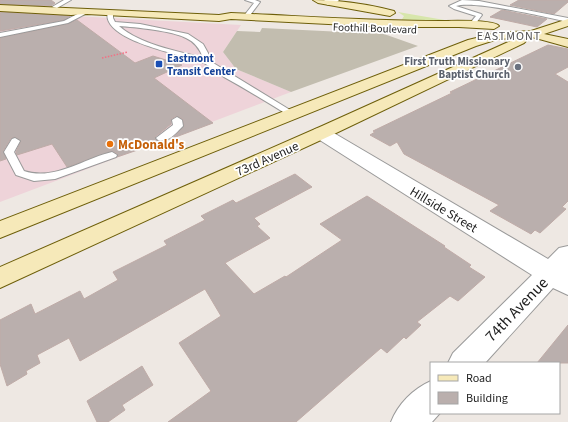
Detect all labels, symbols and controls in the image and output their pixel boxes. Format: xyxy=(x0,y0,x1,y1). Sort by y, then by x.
street label: Foothill Boulevard xyxy=(333,20,417,37)
district label: EASTMONT xyxy=(477,28,541,45)
place label: Eastmont Transit Center xyxy=(167,51,236,79)
place label: First Truth Missionary Baptist Church xyxy=(404,54,510,82)
marker: Eastmont Transit Center xyxy=(154,59,164,69)
marker: First Truth Missionary Baptist Church xyxy=(513,62,523,72)
place label: McDonald's xyxy=(118,136,185,154)
street label: 73rd Avenue xyxy=(233,137,302,181)
marker: McDonald's xyxy=(105,139,115,149)
street label: Hillside Street xyxy=(406,183,481,237)
street label: 74th Avenue xyxy=(480,272,553,347)
legend xyxy=(430,362,560,414)
text: Road xyxy=(466,370,492,387)
text: Building xyxy=(466,390,508,407)

